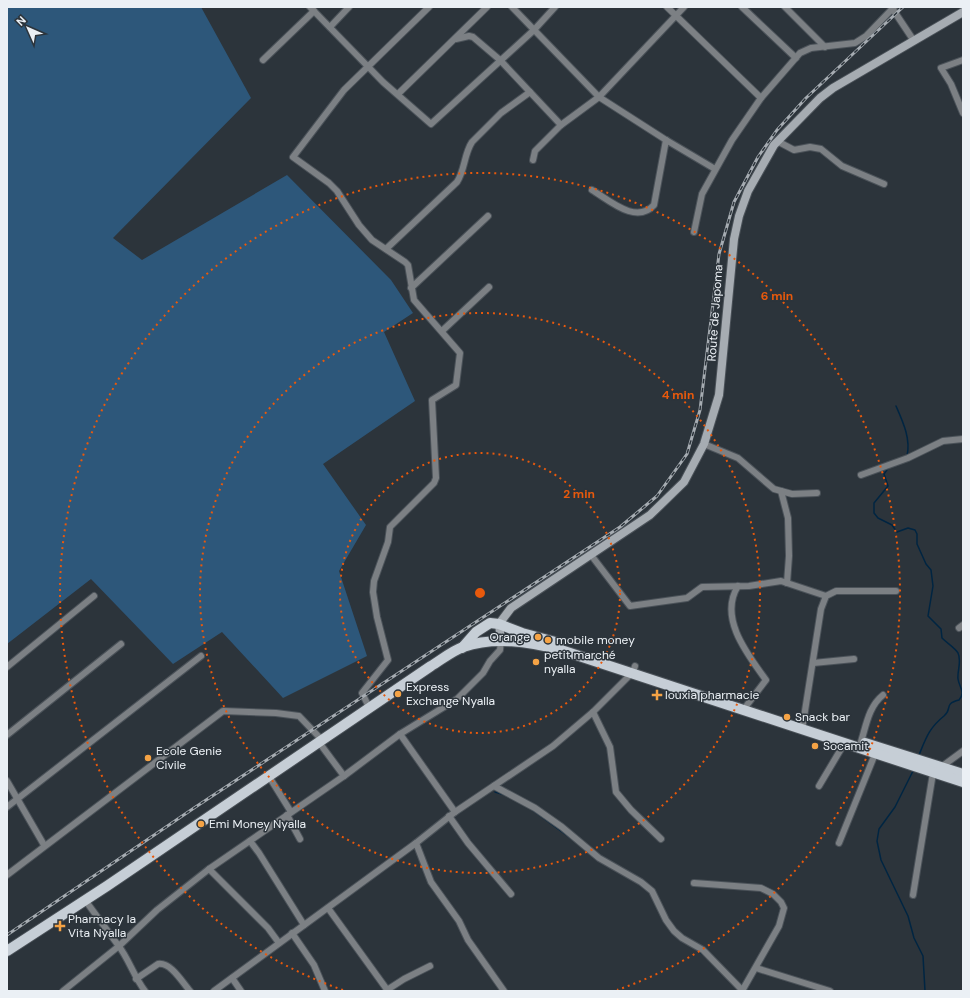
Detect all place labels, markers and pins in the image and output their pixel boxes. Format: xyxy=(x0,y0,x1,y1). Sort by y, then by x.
centre of rings xyxy=(473,586,487,600)
place label: Orange xyxy=(490,629,530,645)
marker: Orange xyxy=(533,632,543,642)
place label: mobile money xyxy=(556,632,635,648)
marker: mobile money xyxy=(543,635,553,645)
place label: petit marché nyalla xyxy=(544,647,616,677)
marker: petit marché nyalla xyxy=(531,657,541,667)
place label: Express Exchange Nyalla xyxy=(406,679,495,709)
place label: louxia pharmacie xyxy=(665,687,760,703)
marker: Express Exchange Nyalla xyxy=(393,689,403,699)
marker: louxia pharmacie xyxy=(652,690,662,700)
place label: Snack bar xyxy=(795,709,851,725)
marker: Snack bar xyxy=(782,712,792,722)
place label: Socamit xyxy=(823,738,869,754)
marker: Socamit xyxy=(810,741,820,751)
place label: Ecole Genie Civile xyxy=(156,743,222,773)
marker: Ecole Genie Civile xyxy=(143,753,153,763)
place label: Emi Money Nyalla xyxy=(209,816,306,832)
marker: Emi Money Nyalla xyxy=(196,819,206,829)
place label: Pharmacy la Vita Nyalla xyxy=(68,911,136,941)
marker: Pharmacy la Vita Nyalla xyxy=(55,921,65,931)

